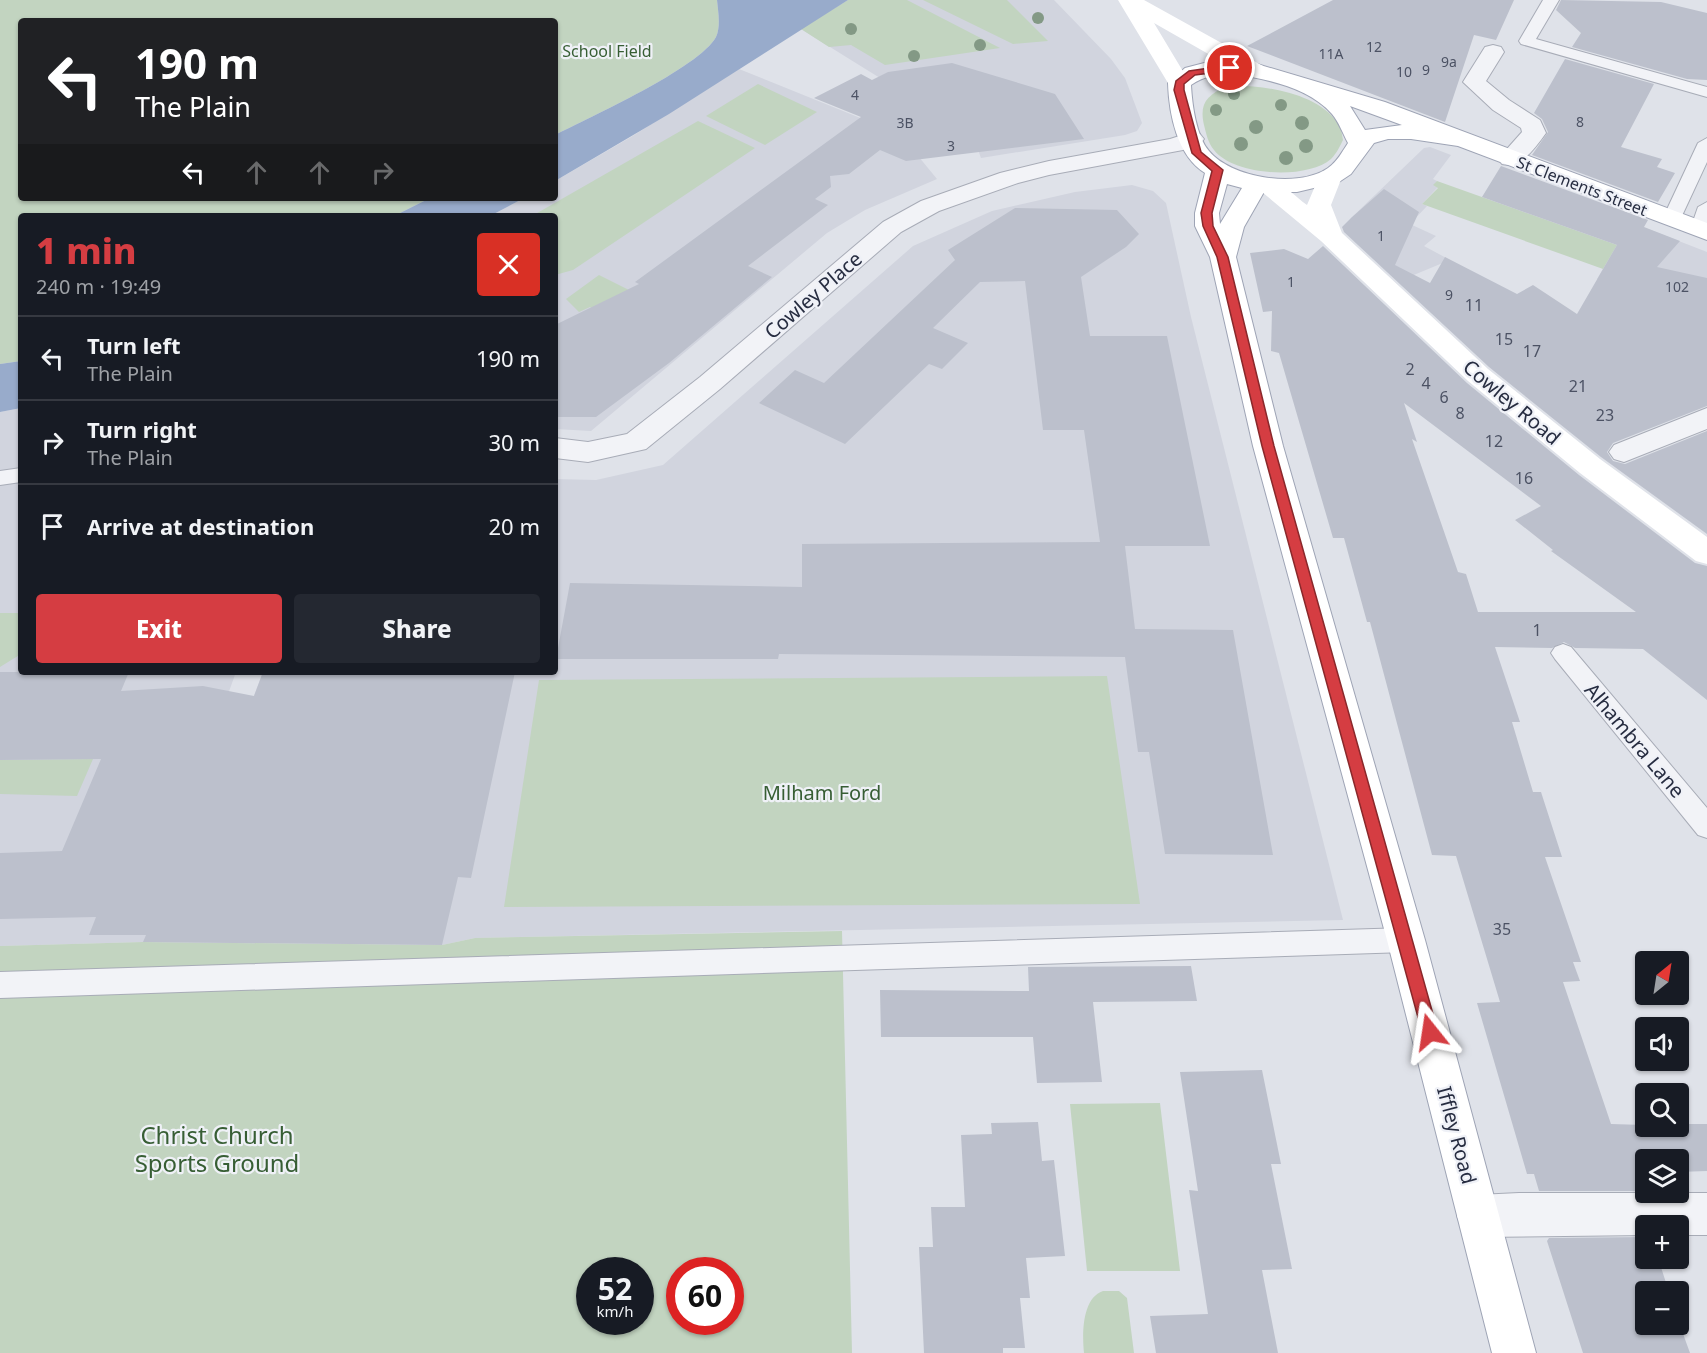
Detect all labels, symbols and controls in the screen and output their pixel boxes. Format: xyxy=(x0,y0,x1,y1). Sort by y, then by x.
text: 190 m xyxy=(135,34,259,91)
house number: 12 xyxy=(1366,37,1382,56)
park label: School Field xyxy=(562,40,652,62)
icon: left xyxy=(36,42,114,120)
pin xyxy=(1204,42,1255,93)
house number: 11A xyxy=(1319,44,1344,63)
icon: arrive xyxy=(1213,51,1246,84)
house number: 9a xyxy=(1441,52,1457,71)
house number: 9 xyxy=(1422,60,1430,79)
house number: 10 xyxy=(1396,62,1412,81)
house number: 4 xyxy=(851,85,859,104)
text: The Plain xyxy=(135,88,251,125)
house number: 8 xyxy=(1576,112,1584,131)
house number: 3B xyxy=(896,113,914,132)
house number: 3 xyxy=(947,136,955,155)
street label: St Clements Street xyxy=(1514,151,1651,221)
icon: left xyxy=(177,156,210,189)
icon: ahead xyxy=(240,156,273,189)
icon: ahead xyxy=(303,156,336,189)
icon: right xyxy=(366,156,399,189)
text: 1 min xyxy=(36,226,137,275)
house number: 1 xyxy=(1377,226,1385,245)
button: close xyxy=(477,233,540,296)
street label: Cowley Place xyxy=(759,245,867,345)
house number: 1 xyxy=(1287,272,1295,291)
text: 240 m · 19:49 xyxy=(36,273,161,300)
house number: 102 xyxy=(1665,277,1689,296)
house number: 9 xyxy=(1445,285,1453,304)
house number: 11 xyxy=(1465,294,1483,316)
house number: 15 xyxy=(1495,328,1513,350)
text: Turn left xyxy=(87,330,181,360)
house number: 17 xyxy=(1523,340,1541,362)
icon: left xyxy=(36,342,69,375)
text: 190 m xyxy=(476,343,540,373)
street label: Cowley Road xyxy=(1458,353,1566,451)
house number: 2 xyxy=(1405,358,1415,380)
text: The Plain xyxy=(87,360,173,387)
house number: 4 xyxy=(1421,372,1431,394)
house number: 21 xyxy=(1569,375,1587,397)
house number: 6 xyxy=(1439,386,1449,408)
house number: 8 xyxy=(1455,402,1465,424)
house number: 23 xyxy=(1596,404,1614,426)
text: Turn right xyxy=(87,414,197,444)
icon: right xyxy=(36,426,69,459)
text: 30 m xyxy=(489,427,540,457)
house number: 12 xyxy=(1485,430,1503,452)
text: The Plain xyxy=(87,444,173,471)
house number: 16 xyxy=(1515,467,1533,489)
icon: arrive xyxy=(36,510,69,543)
text: Arrive at destination xyxy=(87,511,314,541)
text: 20 m xyxy=(489,511,540,541)
button: Exit xyxy=(36,594,282,663)
button: Share xyxy=(294,594,540,663)
house number: 1 xyxy=(1532,619,1542,641)
street label: Alhambra Lane xyxy=(1579,677,1691,803)
park label: Milham Ford xyxy=(763,779,881,806)
house number: 35 xyxy=(1493,918,1511,940)
north arrow xyxy=(1635,951,1689,1005)
map controls xyxy=(1635,951,1689,1335)
position arrow xyxy=(1398,1000,1462,1064)
button: sound xyxy=(1635,1017,1689,1071)
street label: Iffley Road xyxy=(1431,1083,1483,1187)
button: search xyxy=(1635,1083,1689,1137)
park label: Christ Church Sports Ground xyxy=(135,1118,299,1179)
button: layers xyxy=(1635,1149,1689,1203)
button: + xyxy=(1635,1215,1689,1269)
speed limit sign: 60 xyxy=(666,1257,744,1335)
text: 52 xyxy=(598,1268,632,1309)
button: − xyxy=(1635,1281,1689,1335)
text: km/h xyxy=(597,1301,633,1321)

